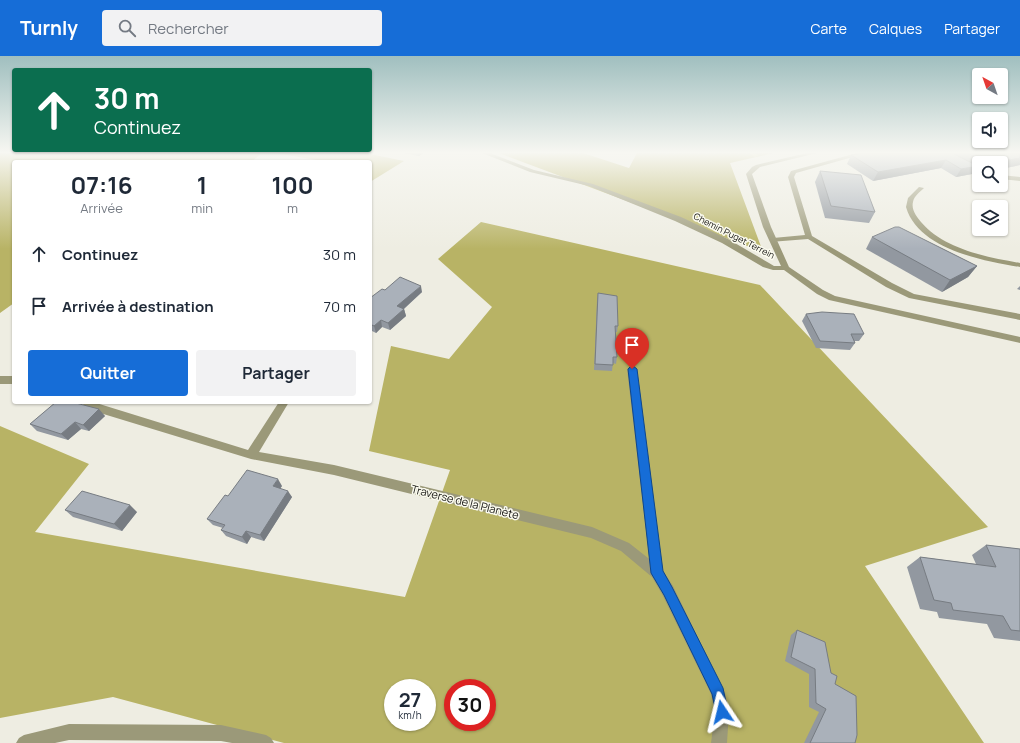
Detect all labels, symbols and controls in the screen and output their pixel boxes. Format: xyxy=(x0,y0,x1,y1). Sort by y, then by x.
search box xyxy=(102,10,382,46)
text: Turnly xyxy=(20,15,78,41)
icon: search xyxy=(116,17,138,39)
text: Rechercher xyxy=(148,18,229,39)
text: Carte xyxy=(811,19,847,38)
text: Calques xyxy=(869,19,922,38)
text: Partager xyxy=(944,19,1000,38)
north arrow xyxy=(972,68,1008,104)
map controls xyxy=(972,68,1008,236)
text: 30 m xyxy=(94,79,159,117)
icon: ahead xyxy=(28,84,80,136)
button: sound xyxy=(972,112,1008,148)
text: Continuez xyxy=(94,115,181,139)
button: search xyxy=(972,156,1008,192)
text: 07:16 xyxy=(70,168,133,201)
text: 1 xyxy=(197,168,207,201)
text: 100 xyxy=(271,168,314,201)
text: Arrivée xyxy=(80,199,123,217)
text: min xyxy=(191,199,213,217)
text: m xyxy=(287,199,298,217)
button: layers xyxy=(972,200,1008,236)
street label: Chemin Puget Terrein xyxy=(691,209,777,262)
icon: ahead xyxy=(28,243,50,265)
text: Continuez xyxy=(62,244,138,265)
text: 30 m xyxy=(323,244,356,265)
icon: arrive xyxy=(28,295,50,317)
text: Arrivée à destination xyxy=(62,296,214,317)
text: 70 m xyxy=(324,296,356,317)
pin xyxy=(615,328,649,369)
icon: arrive xyxy=(621,334,643,356)
button: Quitter xyxy=(28,350,188,396)
button: Partager xyxy=(196,350,356,396)
street label: Traverse de la Planète xyxy=(410,481,521,522)
speed limit sign: 30 xyxy=(444,679,496,731)
text: 27 xyxy=(399,686,421,713)
position arrow xyxy=(701,691,743,733)
text: km/h xyxy=(398,708,422,722)

